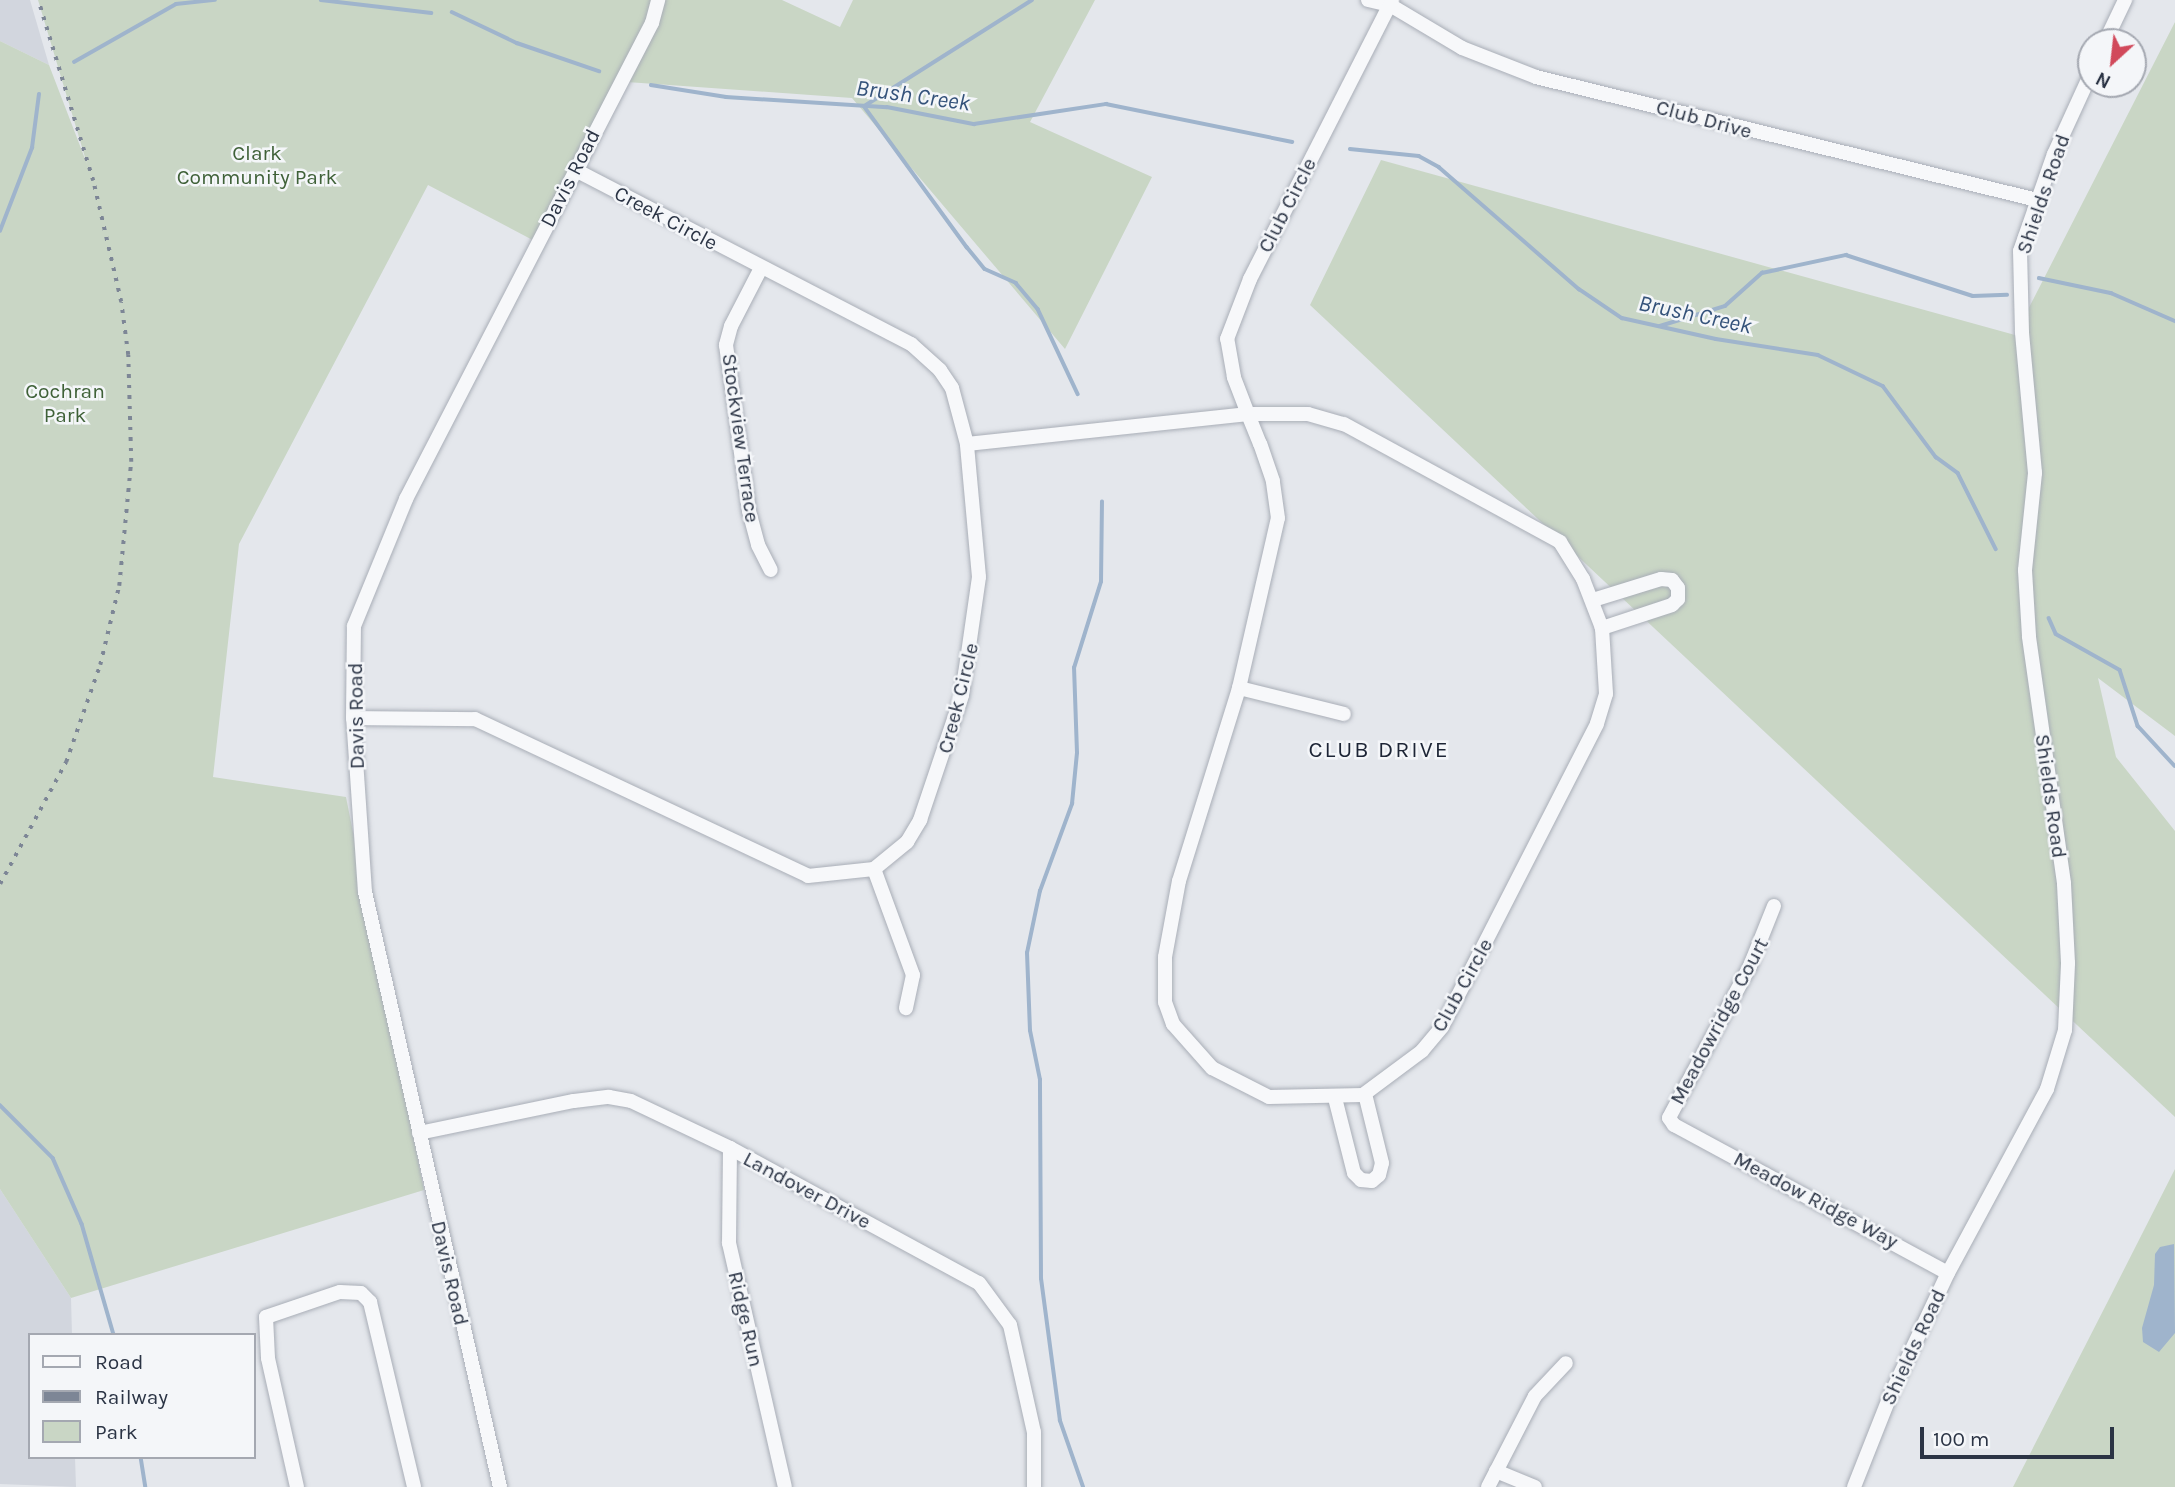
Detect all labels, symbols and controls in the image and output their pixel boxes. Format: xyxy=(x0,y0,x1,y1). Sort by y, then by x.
north arrow xyxy=(2077,28,2147,98)
text: N xyxy=(2092,67,2114,93)
water label: Brush Creek xyxy=(854,74,972,118)
street label: Club Drive xyxy=(1653,94,1755,144)
street label: Davis Road xyxy=(535,125,605,231)
street label: Shields Road xyxy=(2011,131,2075,257)
park label: Clark Community Park xyxy=(177,140,337,190)
street label: Club Circle xyxy=(1252,153,1322,257)
street label: Creek Circle xyxy=(610,180,722,256)
water label: Brush Creek xyxy=(1636,290,1754,340)
street label: Stockview Terrace xyxy=(717,352,765,524)
park label: Cochran Park xyxy=(25,378,105,428)
street label: Creek Circle xyxy=(932,640,984,756)
street label: Davis Road xyxy=(342,662,370,770)
street label: Shields Road xyxy=(2030,732,2072,860)
district label: CLUB DRIVE xyxy=(1310,736,1448,764)
street label: Meadowridge Court xyxy=(1664,933,1774,1109)
street label: Club Circle xyxy=(1426,934,1498,1036)
street label: Landover Drive xyxy=(739,1146,875,1234)
street label: Meadow Ridge Way xyxy=(1729,1146,1903,1254)
street label: Davis Road xyxy=(426,1218,474,1328)
street label: Ridge Run xyxy=(723,1269,769,1369)
street label: Shields Road xyxy=(1875,1285,1951,1409)
legend xyxy=(28,1333,256,1459)
text: Road xyxy=(95,1350,143,1374)
text: Railway xyxy=(95,1385,168,1409)
scale bar xyxy=(1923,1414,2117,1458)
text: Park xyxy=(95,1420,138,1444)
text: 100 m xyxy=(1933,1427,1990,1451)

